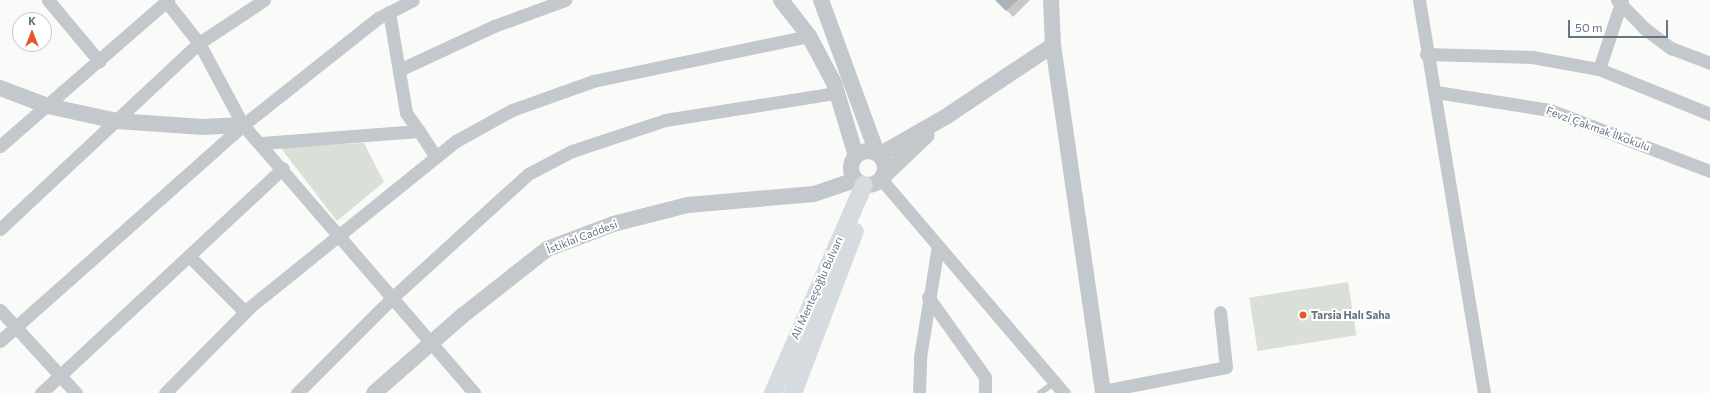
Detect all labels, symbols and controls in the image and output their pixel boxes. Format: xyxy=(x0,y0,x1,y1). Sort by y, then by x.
north arrow xyxy=(12,12,52,52)
scale bar xyxy=(1570,12,1670,38)
text: K xyxy=(28,14,36,27)
text: 50 m xyxy=(1575,20,1603,34)
street label: Fevzi Çakmak İlkokulu xyxy=(1544,104,1652,154)
street label: İstiklal Caddesi xyxy=(545,218,619,256)
street label: Ali Menteşoğlu Bulvarı xyxy=(788,234,846,342)
place label: Tarsia Halı Saha xyxy=(1311,308,1390,322)
marker: Tarsia Halı Saha xyxy=(1298,310,1308,320)

